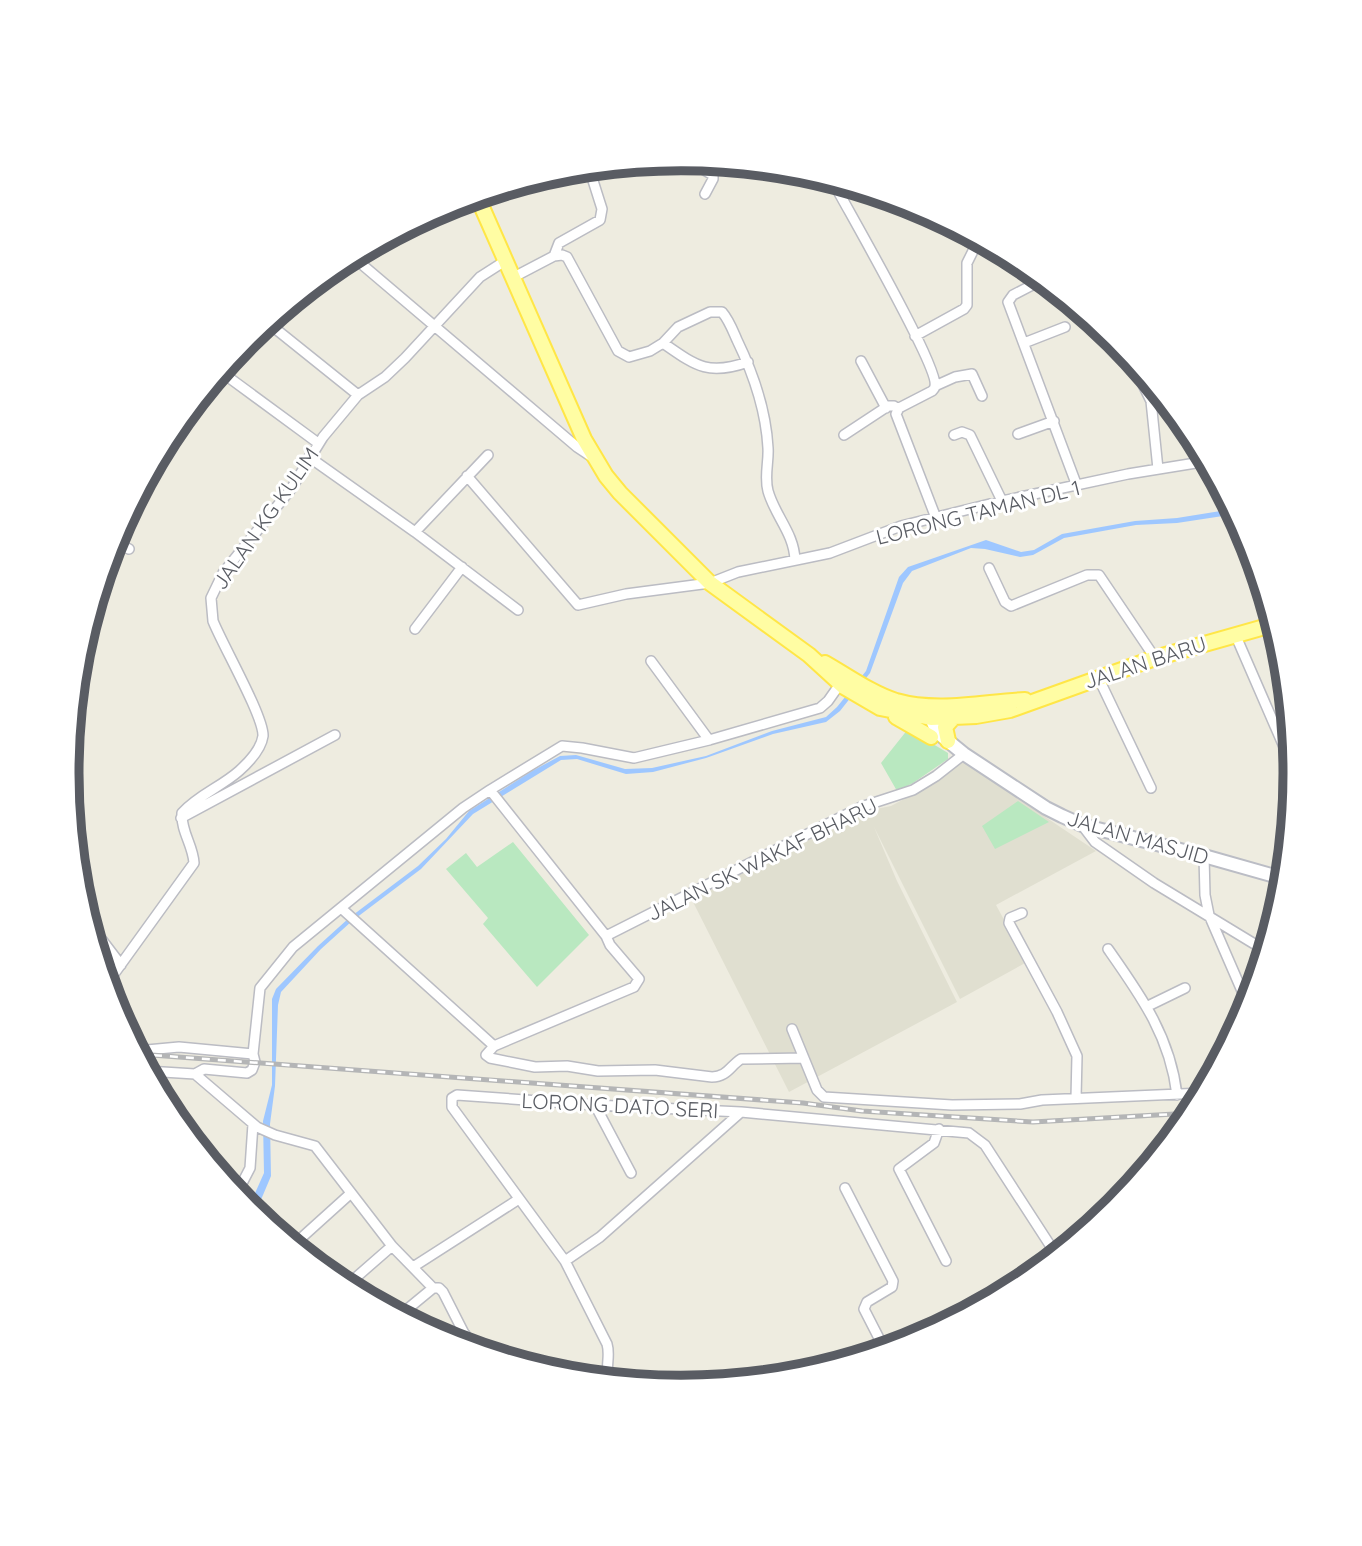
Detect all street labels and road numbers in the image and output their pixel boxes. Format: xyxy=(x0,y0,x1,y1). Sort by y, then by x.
street label: JALAN KG KULIM xyxy=(206,442,324,594)
street label: LORONG TAMAN DL 1 xyxy=(873,474,1083,550)
street label: JALAN BARU xyxy=(1080,630,1210,694)
street label: JALAN SK WAKAF BHARU xyxy=(643,792,881,926)
street label: JALAN MASJID xyxy=(1064,804,1212,870)
street label: LORONG DATO SERI xyxy=(521,1087,719,1123)

